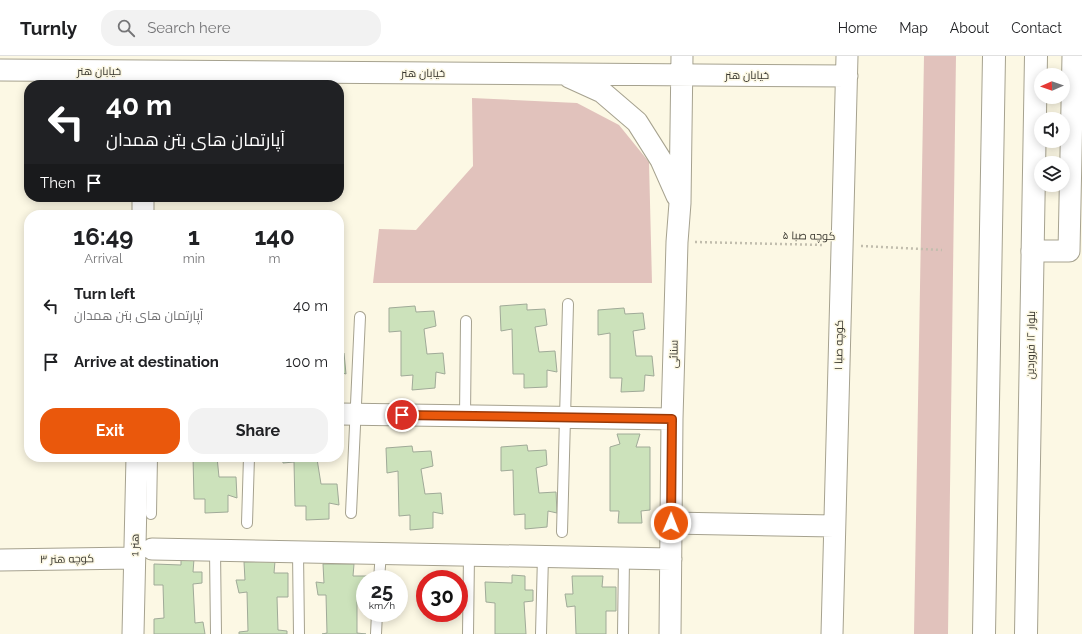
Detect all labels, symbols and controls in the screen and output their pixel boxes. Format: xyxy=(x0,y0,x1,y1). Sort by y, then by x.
search box xyxy=(101,10,381,46)
text: Turnly xyxy=(20,17,77,39)
icon: search xyxy=(115,17,137,39)
text: Search here xyxy=(147,19,231,37)
text: Home xyxy=(838,20,877,36)
text: Map xyxy=(899,20,928,36)
text: About xyxy=(950,20,989,36)
text: Contact xyxy=(1011,20,1062,36)
street label: خیابان هنر xyxy=(76,65,121,78)
street label: خیابان هنر xyxy=(400,67,445,80)
north arrow xyxy=(1034,68,1070,104)
map controls xyxy=(1034,68,1070,192)
street label: خیابان هنر xyxy=(724,69,769,82)
text: 40 m xyxy=(106,89,172,122)
icon: left xyxy=(40,96,92,148)
button: sound xyxy=(1034,112,1070,148)
text: آپارتمان های بتن همدان xyxy=(106,129,285,150)
button: layers xyxy=(1034,156,1070,192)
icon: arrive xyxy=(83,172,105,194)
text: Then xyxy=(40,174,75,192)
text: 16:49 xyxy=(73,222,133,251)
text: 1 xyxy=(188,222,200,251)
text: 140 xyxy=(254,222,295,251)
street label: کوچه صبا ۵ xyxy=(782,229,836,243)
text: Arrival xyxy=(84,251,122,266)
text: min xyxy=(183,251,205,266)
text: m xyxy=(269,251,281,266)
text: Turn left xyxy=(74,285,135,303)
icon: left xyxy=(40,295,62,317)
text: 40 m xyxy=(293,297,328,315)
text: آپارتمان های بتن همدان xyxy=(74,308,203,323)
street label: بلوار ۱۲ فروردین xyxy=(1024,311,1038,379)
street label: کوچه صبا ۱ xyxy=(832,320,846,370)
street label: سنائی xyxy=(667,340,681,368)
icon: arrive xyxy=(40,351,62,373)
text: Arrive at destination xyxy=(74,353,219,371)
text: 100 m xyxy=(286,353,328,371)
pin xyxy=(385,398,419,432)
icon: arrive xyxy=(391,404,413,426)
button: Exit xyxy=(40,408,180,454)
button: Share xyxy=(188,408,328,454)
position arrow xyxy=(650,502,692,544)
street label: هنر 1 xyxy=(128,533,142,557)
street label: کوچه هنر ۳ xyxy=(40,552,94,566)
speed limit sign: 30 xyxy=(416,570,468,622)
text: 25 xyxy=(371,579,393,603)
text: km/h xyxy=(369,600,395,611)

